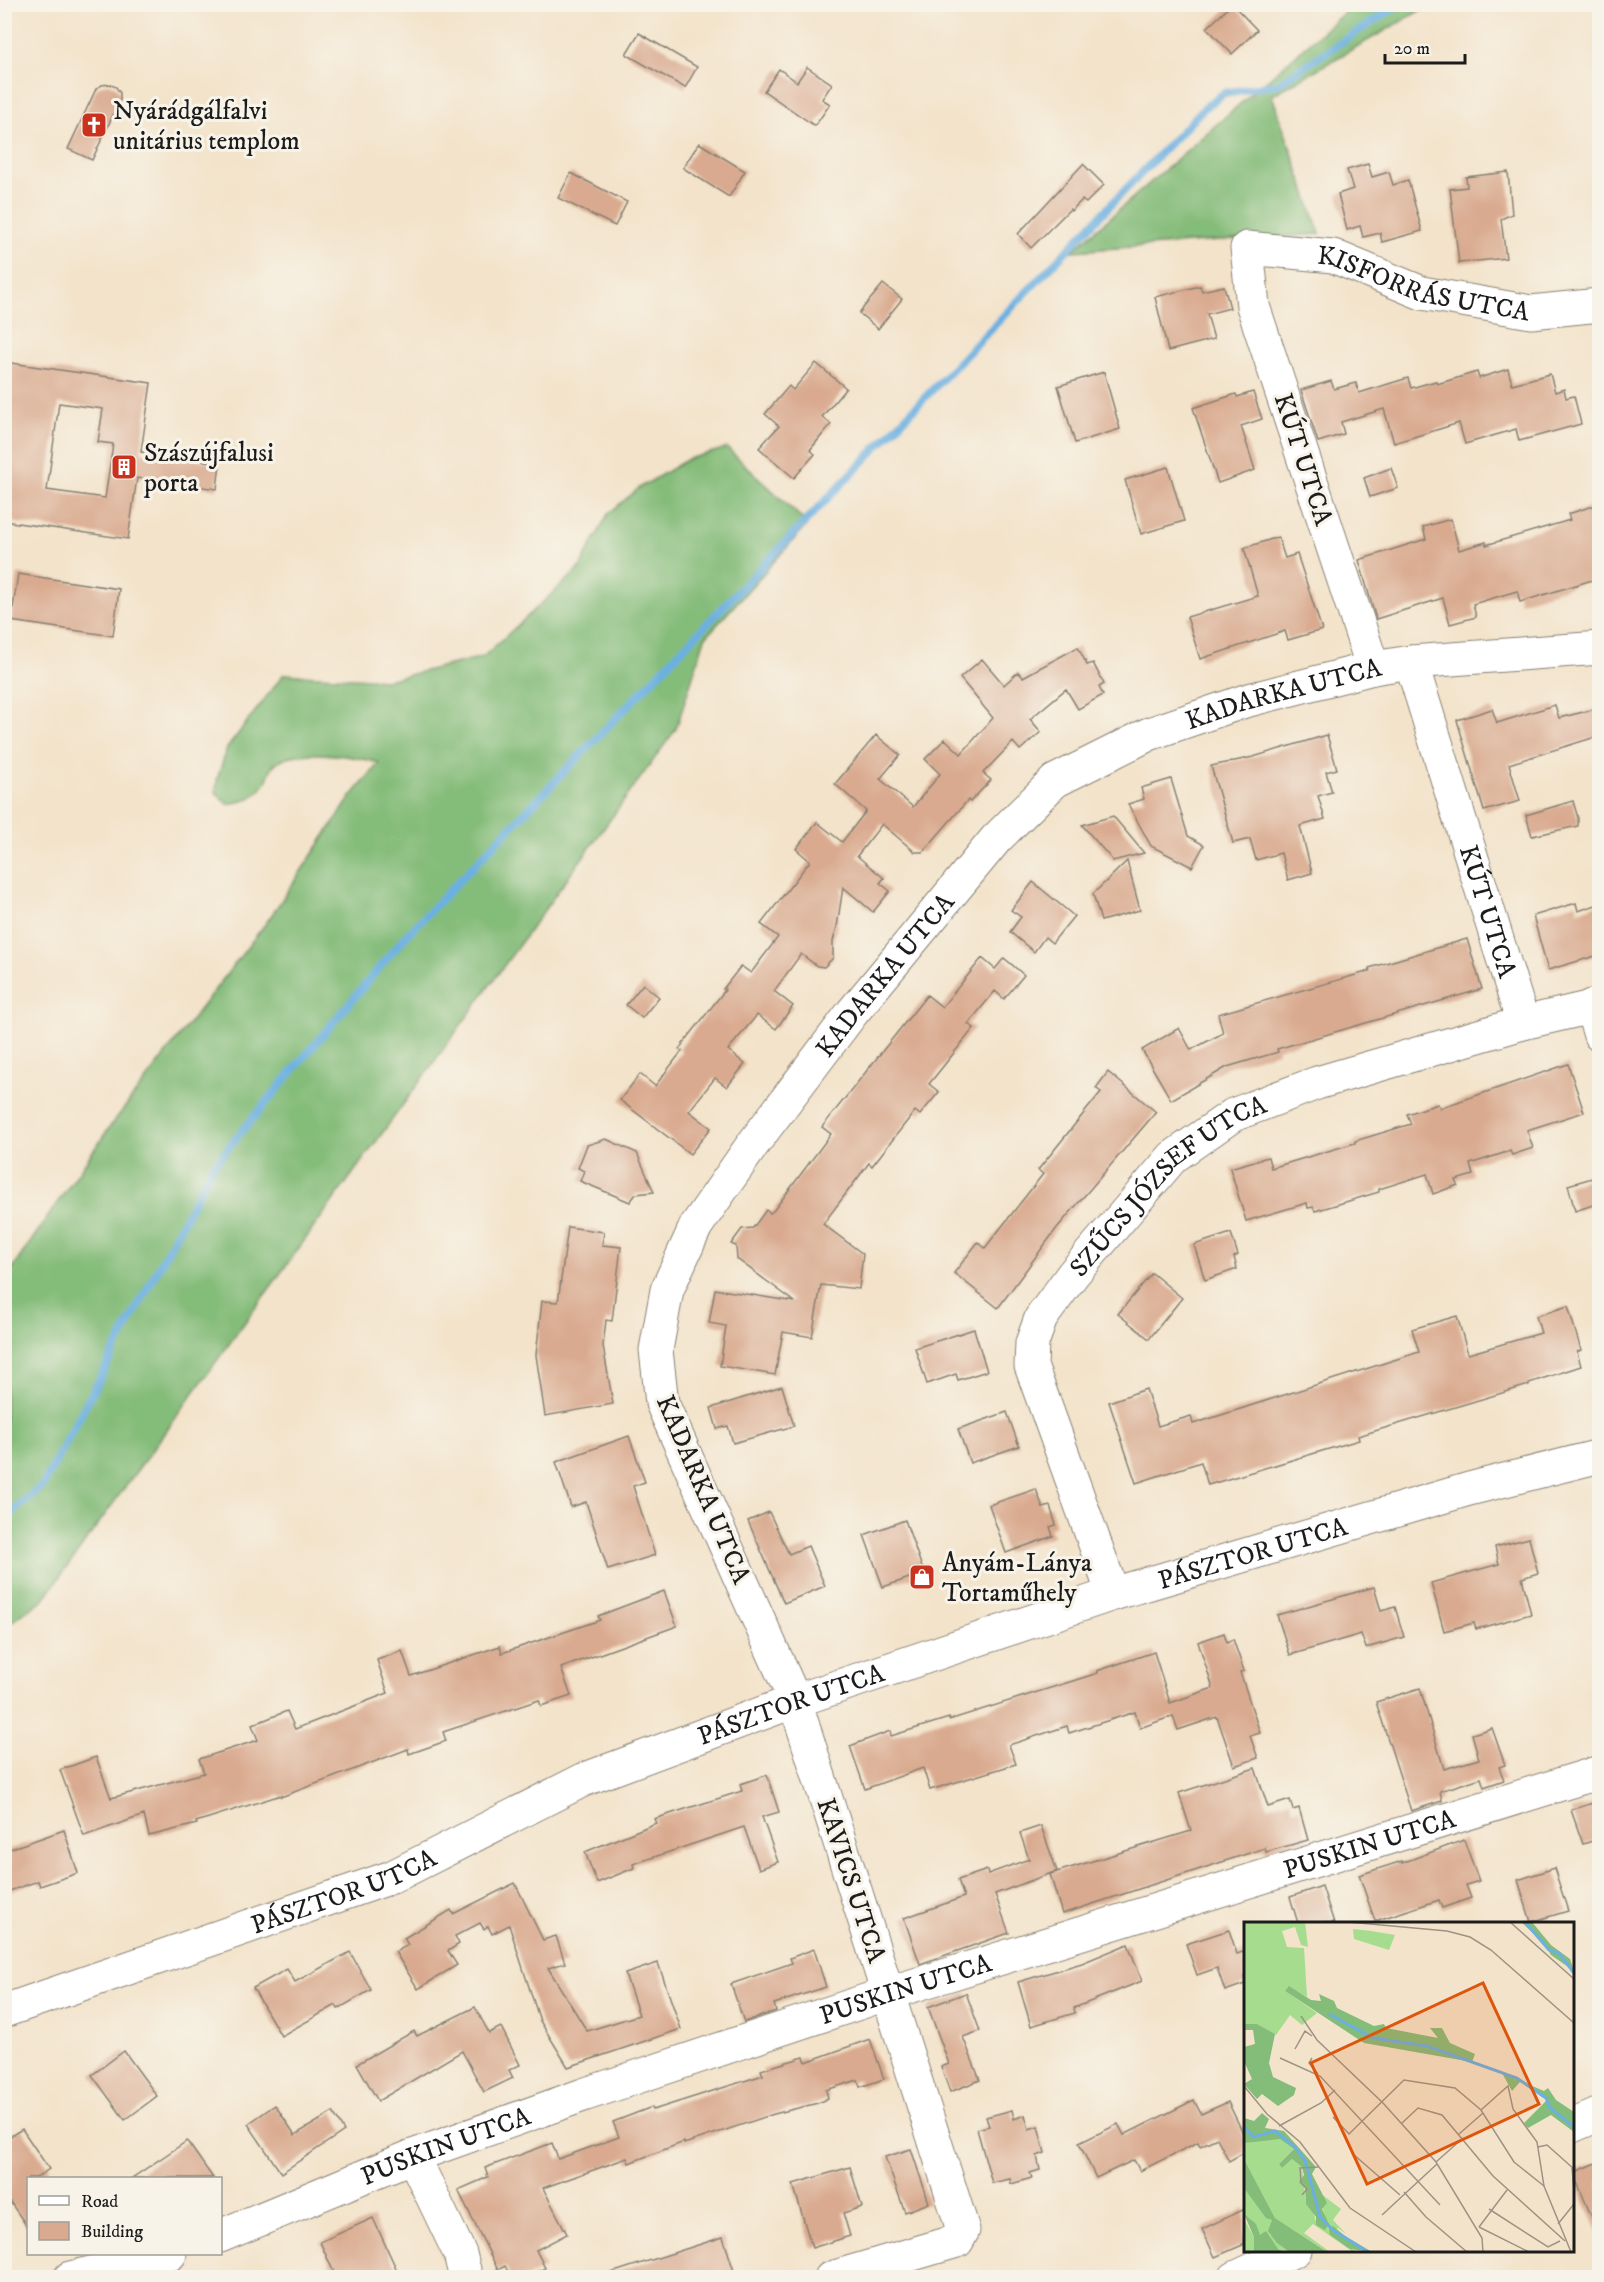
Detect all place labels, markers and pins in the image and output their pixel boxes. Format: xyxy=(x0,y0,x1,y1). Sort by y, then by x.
place label: Nyárádgálfalvi unitárius templom xyxy=(113,95,300,158)
church icon: Nyárádgálfalvi unitárius templom xyxy=(79,110,109,140)
place label: Szászújfalusi porta xyxy=(143,437,274,500)
building icon: Szászújfalusi porta xyxy=(109,452,139,482)
place label: Anyám-Lánya Tortaműhely xyxy=(942,1547,1092,1610)
shop icon: Anyám-Lánya Tortaműhely xyxy=(907,1562,937,1592)

